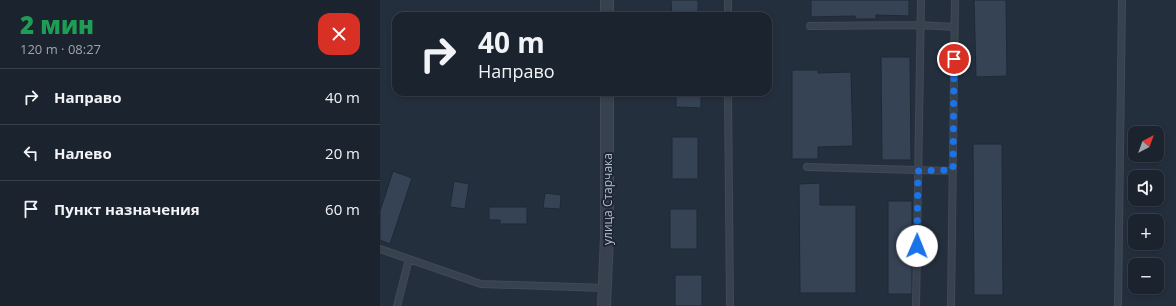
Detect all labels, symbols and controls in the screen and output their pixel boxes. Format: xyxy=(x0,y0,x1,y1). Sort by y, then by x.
text: 2 мин xyxy=(20,8,94,41)
button: close xyxy=(318,13,360,55)
text: 40 m xyxy=(478,23,545,61)
icon: right xyxy=(412,28,464,80)
text: 120 m · 08:27 xyxy=(20,40,101,58)
pin xyxy=(937,42,971,76)
icon: arrive xyxy=(943,48,965,70)
text: Направо xyxy=(478,59,555,83)
icon: right xyxy=(20,86,42,108)
text: Направо xyxy=(54,87,122,107)
text: 40 m xyxy=(325,87,360,107)
north arrow xyxy=(1128,126,1164,162)
map controls xyxy=(1128,126,1164,294)
icon: left xyxy=(20,142,42,164)
text: Налево xyxy=(54,143,112,163)
text: 20 m xyxy=(325,143,360,163)
street label: улица Старчака xyxy=(599,153,616,245)
button: sound xyxy=(1128,170,1164,206)
icon: arrive xyxy=(20,198,42,220)
text: Пункт назначения xyxy=(54,199,200,219)
text: 60 m xyxy=(325,199,360,219)
button: + xyxy=(1128,214,1164,250)
position arrow xyxy=(896,225,938,267)
button: − xyxy=(1128,258,1164,294)

